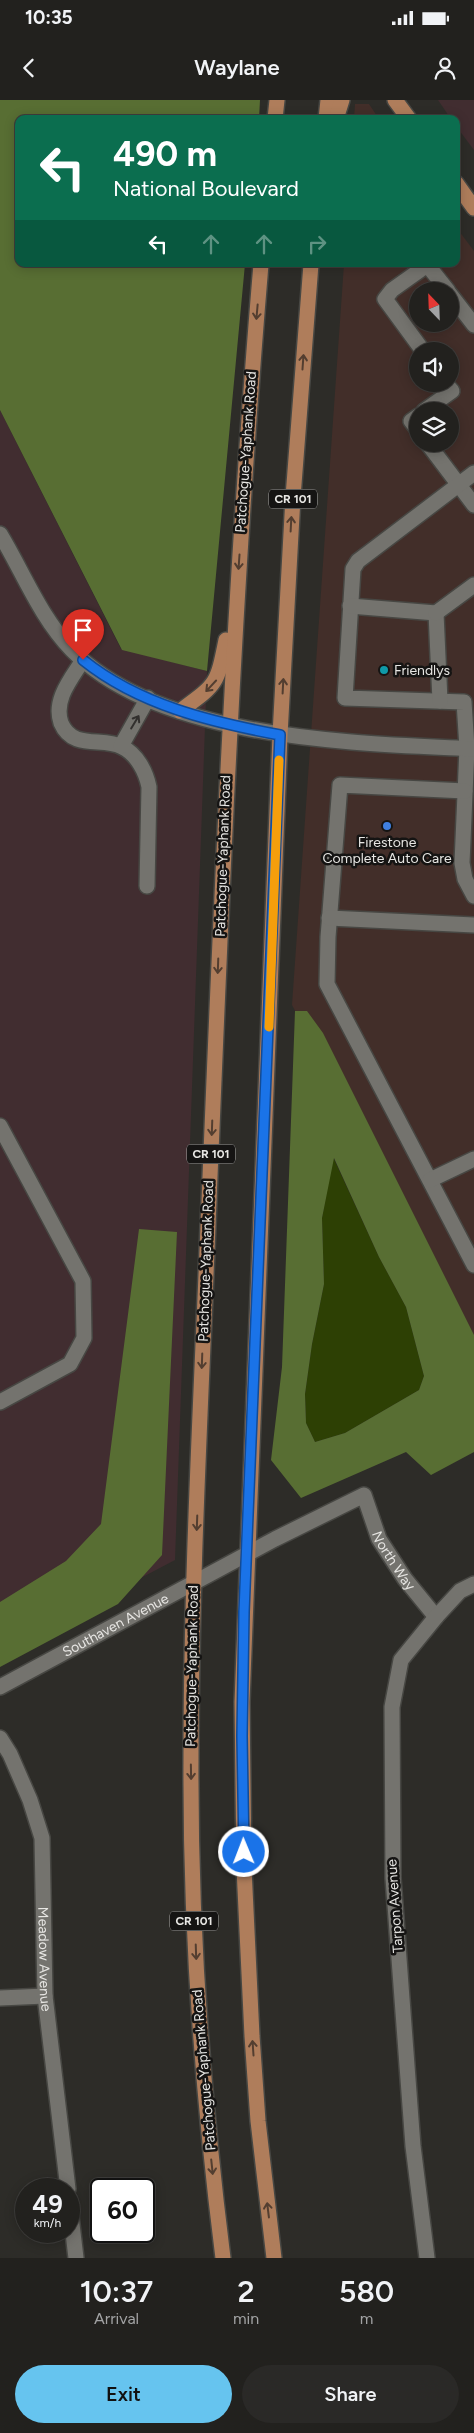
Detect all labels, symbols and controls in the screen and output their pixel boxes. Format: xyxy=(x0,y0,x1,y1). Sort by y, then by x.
text: 10:35 xyxy=(25,6,73,29)
icon: back xyxy=(15,54,43,82)
text: Waylane xyxy=(194,54,280,81)
icon: person xyxy=(431,54,459,82)
text: 490 m xyxy=(113,133,217,175)
icon: left xyxy=(30,135,95,200)
text: National Boulevard xyxy=(113,175,299,202)
icon: left xyxy=(144,230,172,258)
icon: ahead xyxy=(197,230,225,258)
icon: ahead xyxy=(250,230,278,258)
icon: right xyxy=(303,230,331,258)
north arrow xyxy=(409,282,459,332)
map controls xyxy=(409,282,459,452)
one-way arrow xyxy=(252,304,261,320)
button: sound xyxy=(409,342,459,392)
one-way arrow xyxy=(298,354,307,370)
street label: Patchogue-Yaphank Road xyxy=(232,371,260,533)
button: layers xyxy=(409,402,459,452)
road number: CR 101 xyxy=(269,489,317,508)
one-way arrow xyxy=(287,516,296,532)
one-way arrow xyxy=(235,553,244,569)
pin xyxy=(62,609,104,660)
icon: arrive xyxy=(69,616,97,644)
place label: Friendlys xyxy=(394,662,450,679)
marker: Friendlys xyxy=(378,664,390,676)
one-way arrow xyxy=(278,678,287,694)
one-way arrow xyxy=(205,680,216,693)
one-way arrow xyxy=(131,716,141,730)
street label: Patchogue-Yaphank Road xyxy=(212,775,234,937)
marker: Firestone Complete Auto Care xyxy=(381,820,393,832)
place label: Firestone Complete Auto Care xyxy=(322,834,452,867)
one-way arrow xyxy=(214,958,223,974)
one-way arrow xyxy=(207,1120,216,1136)
road number: CR 101 xyxy=(187,1144,235,1164)
street label: Patchogue-Yaphank Road xyxy=(195,1180,217,1342)
one-way arrow xyxy=(198,1352,207,1368)
one-way arrow xyxy=(192,1514,202,1531)
street label: North Way xyxy=(368,1529,420,1594)
street label: Patchogue-Yaphank Road xyxy=(182,1585,202,1747)
street label: Southaven Avenue xyxy=(59,1589,172,1660)
one-way arrow xyxy=(186,1764,196,1780)
position arrow xyxy=(217,1825,269,1877)
street label: Tarpon Avenue xyxy=(383,1858,407,1953)
street label: Meadow Avenue xyxy=(35,1907,55,2013)
road number: CR 101 xyxy=(170,1912,218,1930)
one-way arrow xyxy=(191,1944,200,1960)
street label: Patchogue-Yaphank Road xyxy=(188,1989,220,2151)
one-way arrow xyxy=(248,2040,258,2056)
one-way arrow xyxy=(207,2158,217,2174)
speed limit sign: 60 xyxy=(90,2178,155,2243)
text: 49 xyxy=(32,2189,63,2219)
one-way arrow xyxy=(263,2202,273,2218)
text: km/h xyxy=(34,2216,61,2230)
text: 10:37 xyxy=(80,2273,153,2310)
text: 2 xyxy=(238,2273,255,2310)
text: 580 xyxy=(339,2273,394,2310)
text: Arrival xyxy=(94,2309,139,2328)
text: min xyxy=(233,2309,259,2328)
text: m xyxy=(360,2309,373,2328)
button: Exit xyxy=(15,2365,232,2423)
button: Share xyxy=(242,2365,459,2423)

